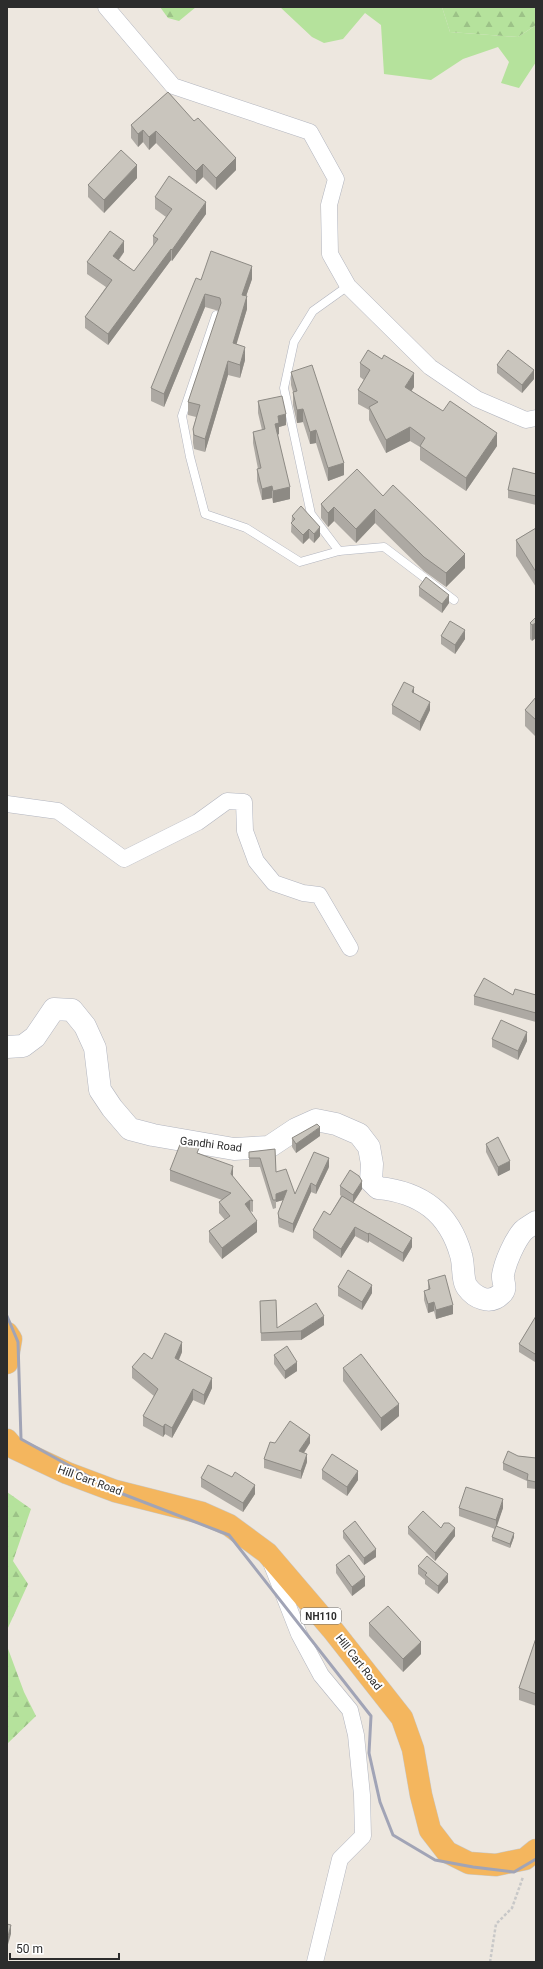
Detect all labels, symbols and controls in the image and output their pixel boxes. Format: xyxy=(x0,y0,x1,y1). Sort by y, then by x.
street label: Gandhi Road xyxy=(179,1134,243,1155)
street label: Hill Cart Road xyxy=(56,1463,124,1498)
road number: NH110 xyxy=(301,1608,341,1624)
street label: Hill Cart Road xyxy=(333,1632,384,1693)
scale bar xyxy=(10,1935,119,1961)
text: 50 m xyxy=(16,1942,43,1956)

